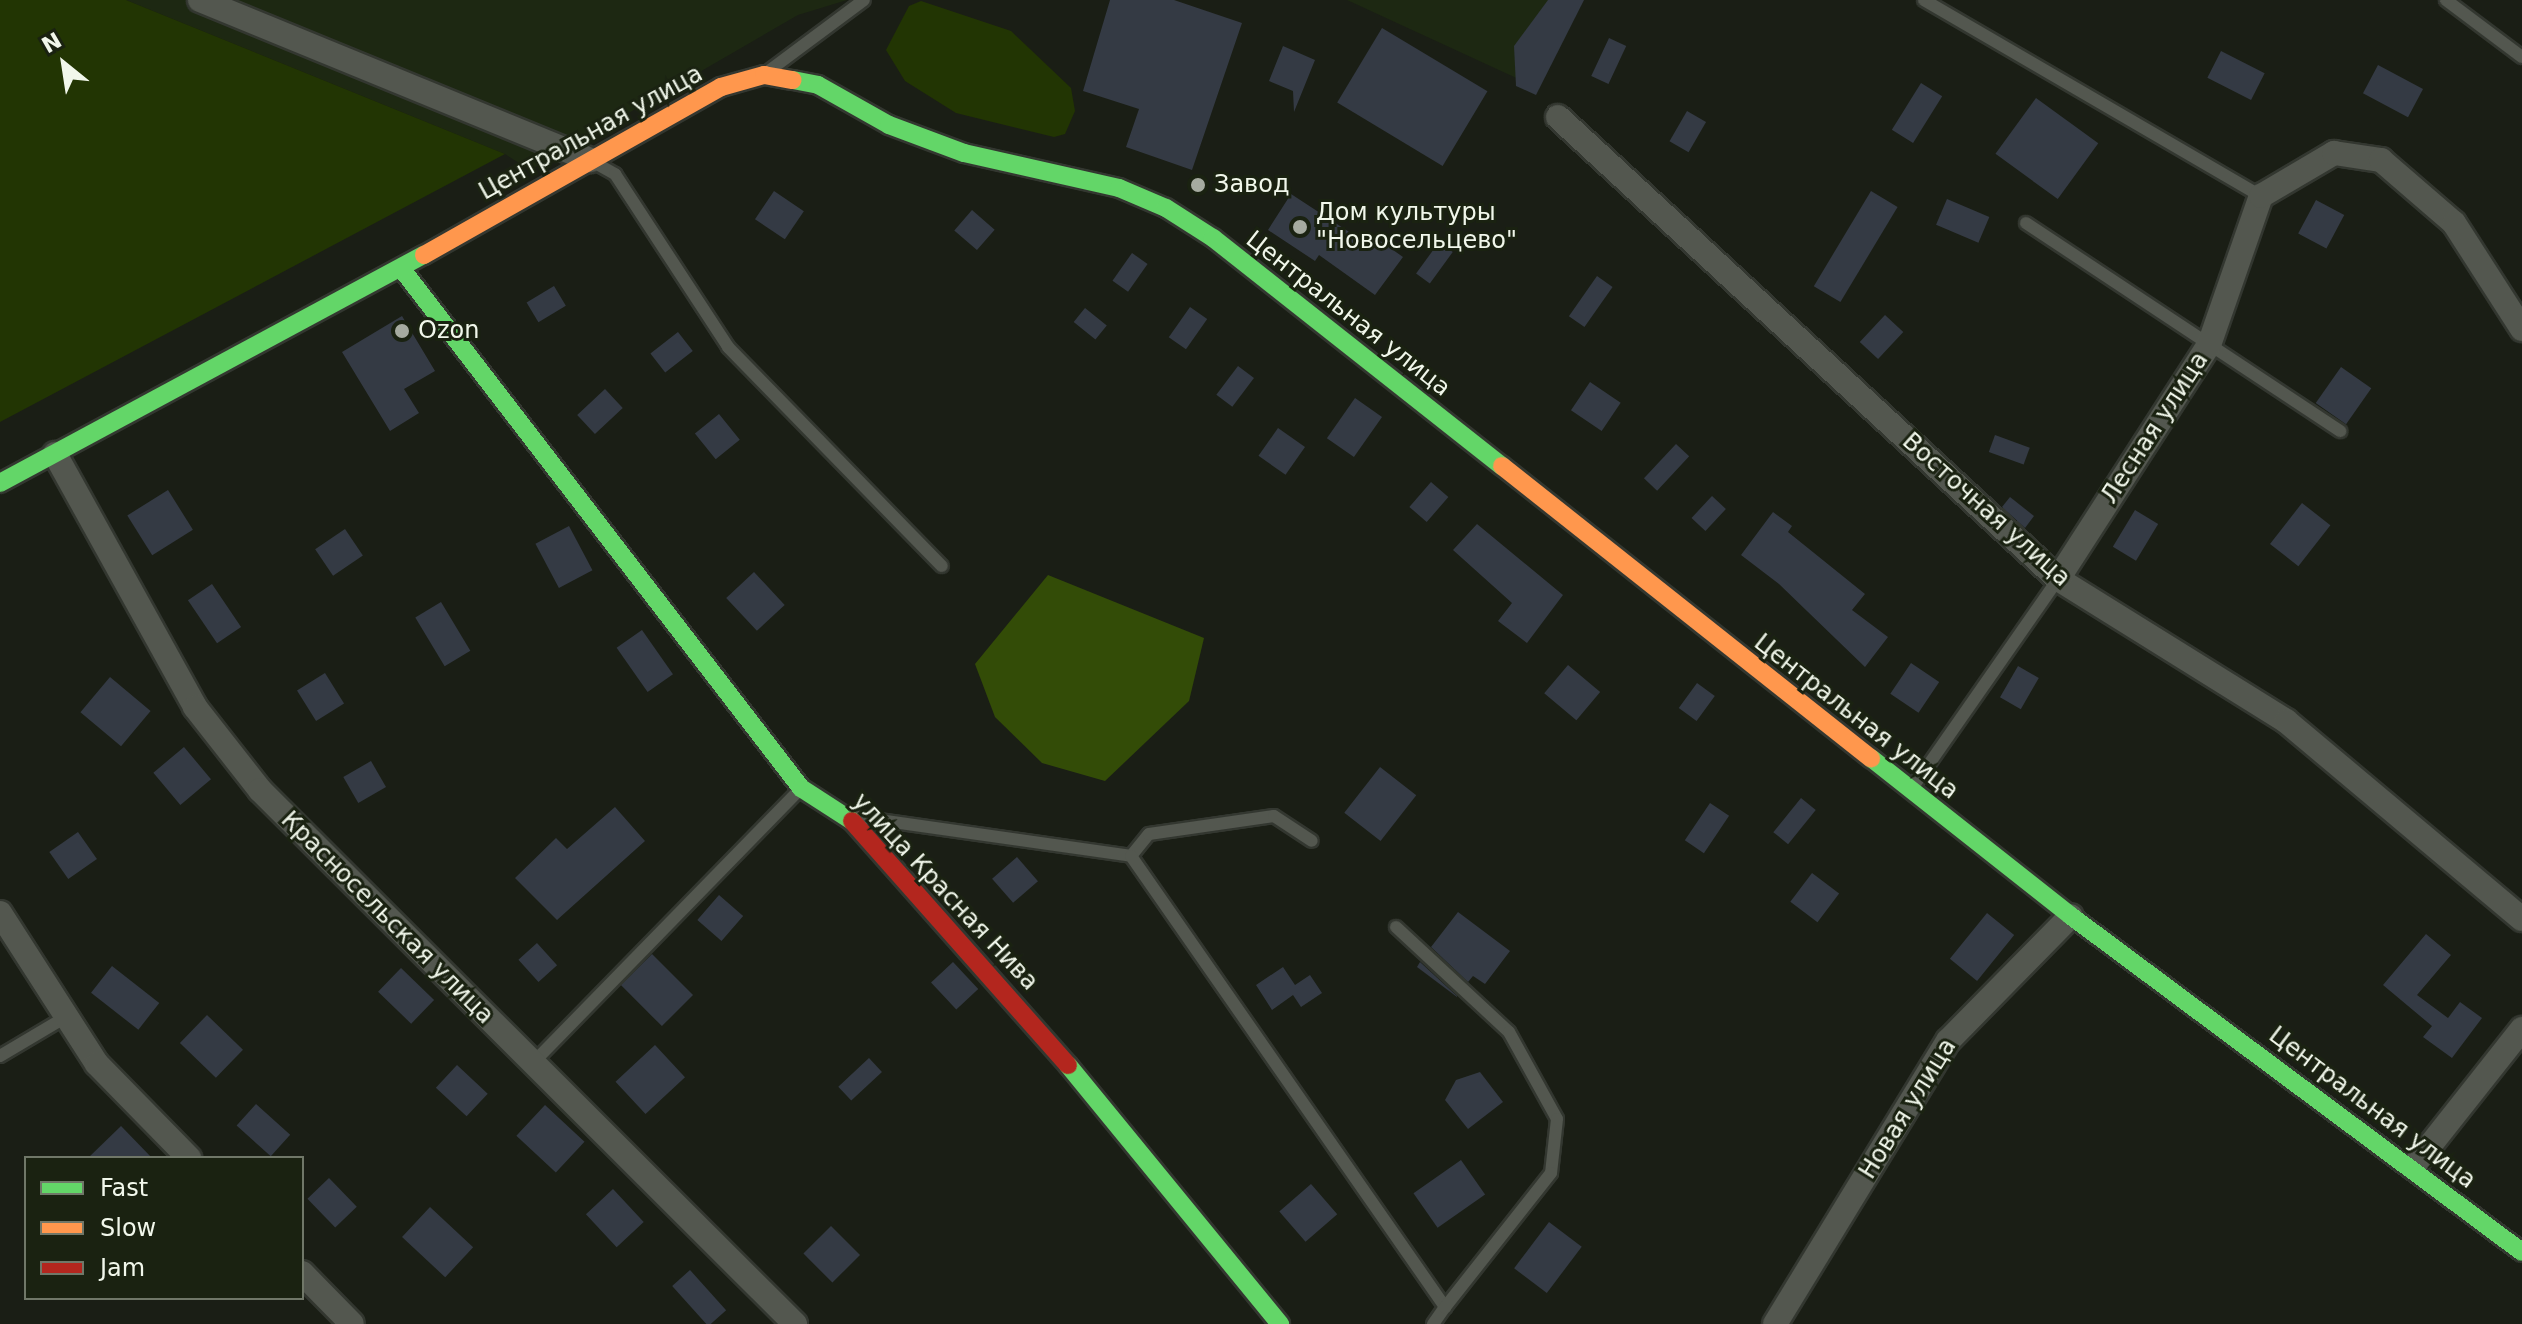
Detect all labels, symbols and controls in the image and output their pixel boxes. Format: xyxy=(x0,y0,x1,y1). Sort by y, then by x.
north arrow xyxy=(24,24,104,104)
text: N xyxy=(38,27,66,58)
street label: Центральная улица xyxy=(474,60,708,206)
place label: Завод xyxy=(1214,171,1290,199)
marker: Завод xyxy=(1189,176,1207,194)
place label: Дом культуры "Новосельцево" xyxy=(1316,199,1517,255)
marker: Дом культуры "Новосельцево" xyxy=(1291,218,1309,236)
street label: Центральная улица xyxy=(1240,225,1456,403)
place label: Ozon xyxy=(418,317,479,345)
marker: Ozon xyxy=(393,322,411,340)
street label: Лесная улица xyxy=(2095,347,2215,509)
street label: Восточная улица xyxy=(1896,427,2076,593)
street label: Центральная улица xyxy=(1748,628,1964,806)
street label: улица Красная Нива xyxy=(846,787,1044,997)
street label: Красносельская улица xyxy=(275,806,499,1030)
street label: Центральная улица xyxy=(2263,1021,2481,1195)
street label: Новая улица xyxy=(1853,1034,1963,1184)
legend xyxy=(24,1156,304,1300)
text: Fast xyxy=(100,1174,148,1202)
text: Slow xyxy=(100,1214,156,1242)
text: Jam xyxy=(100,1254,145,1282)

